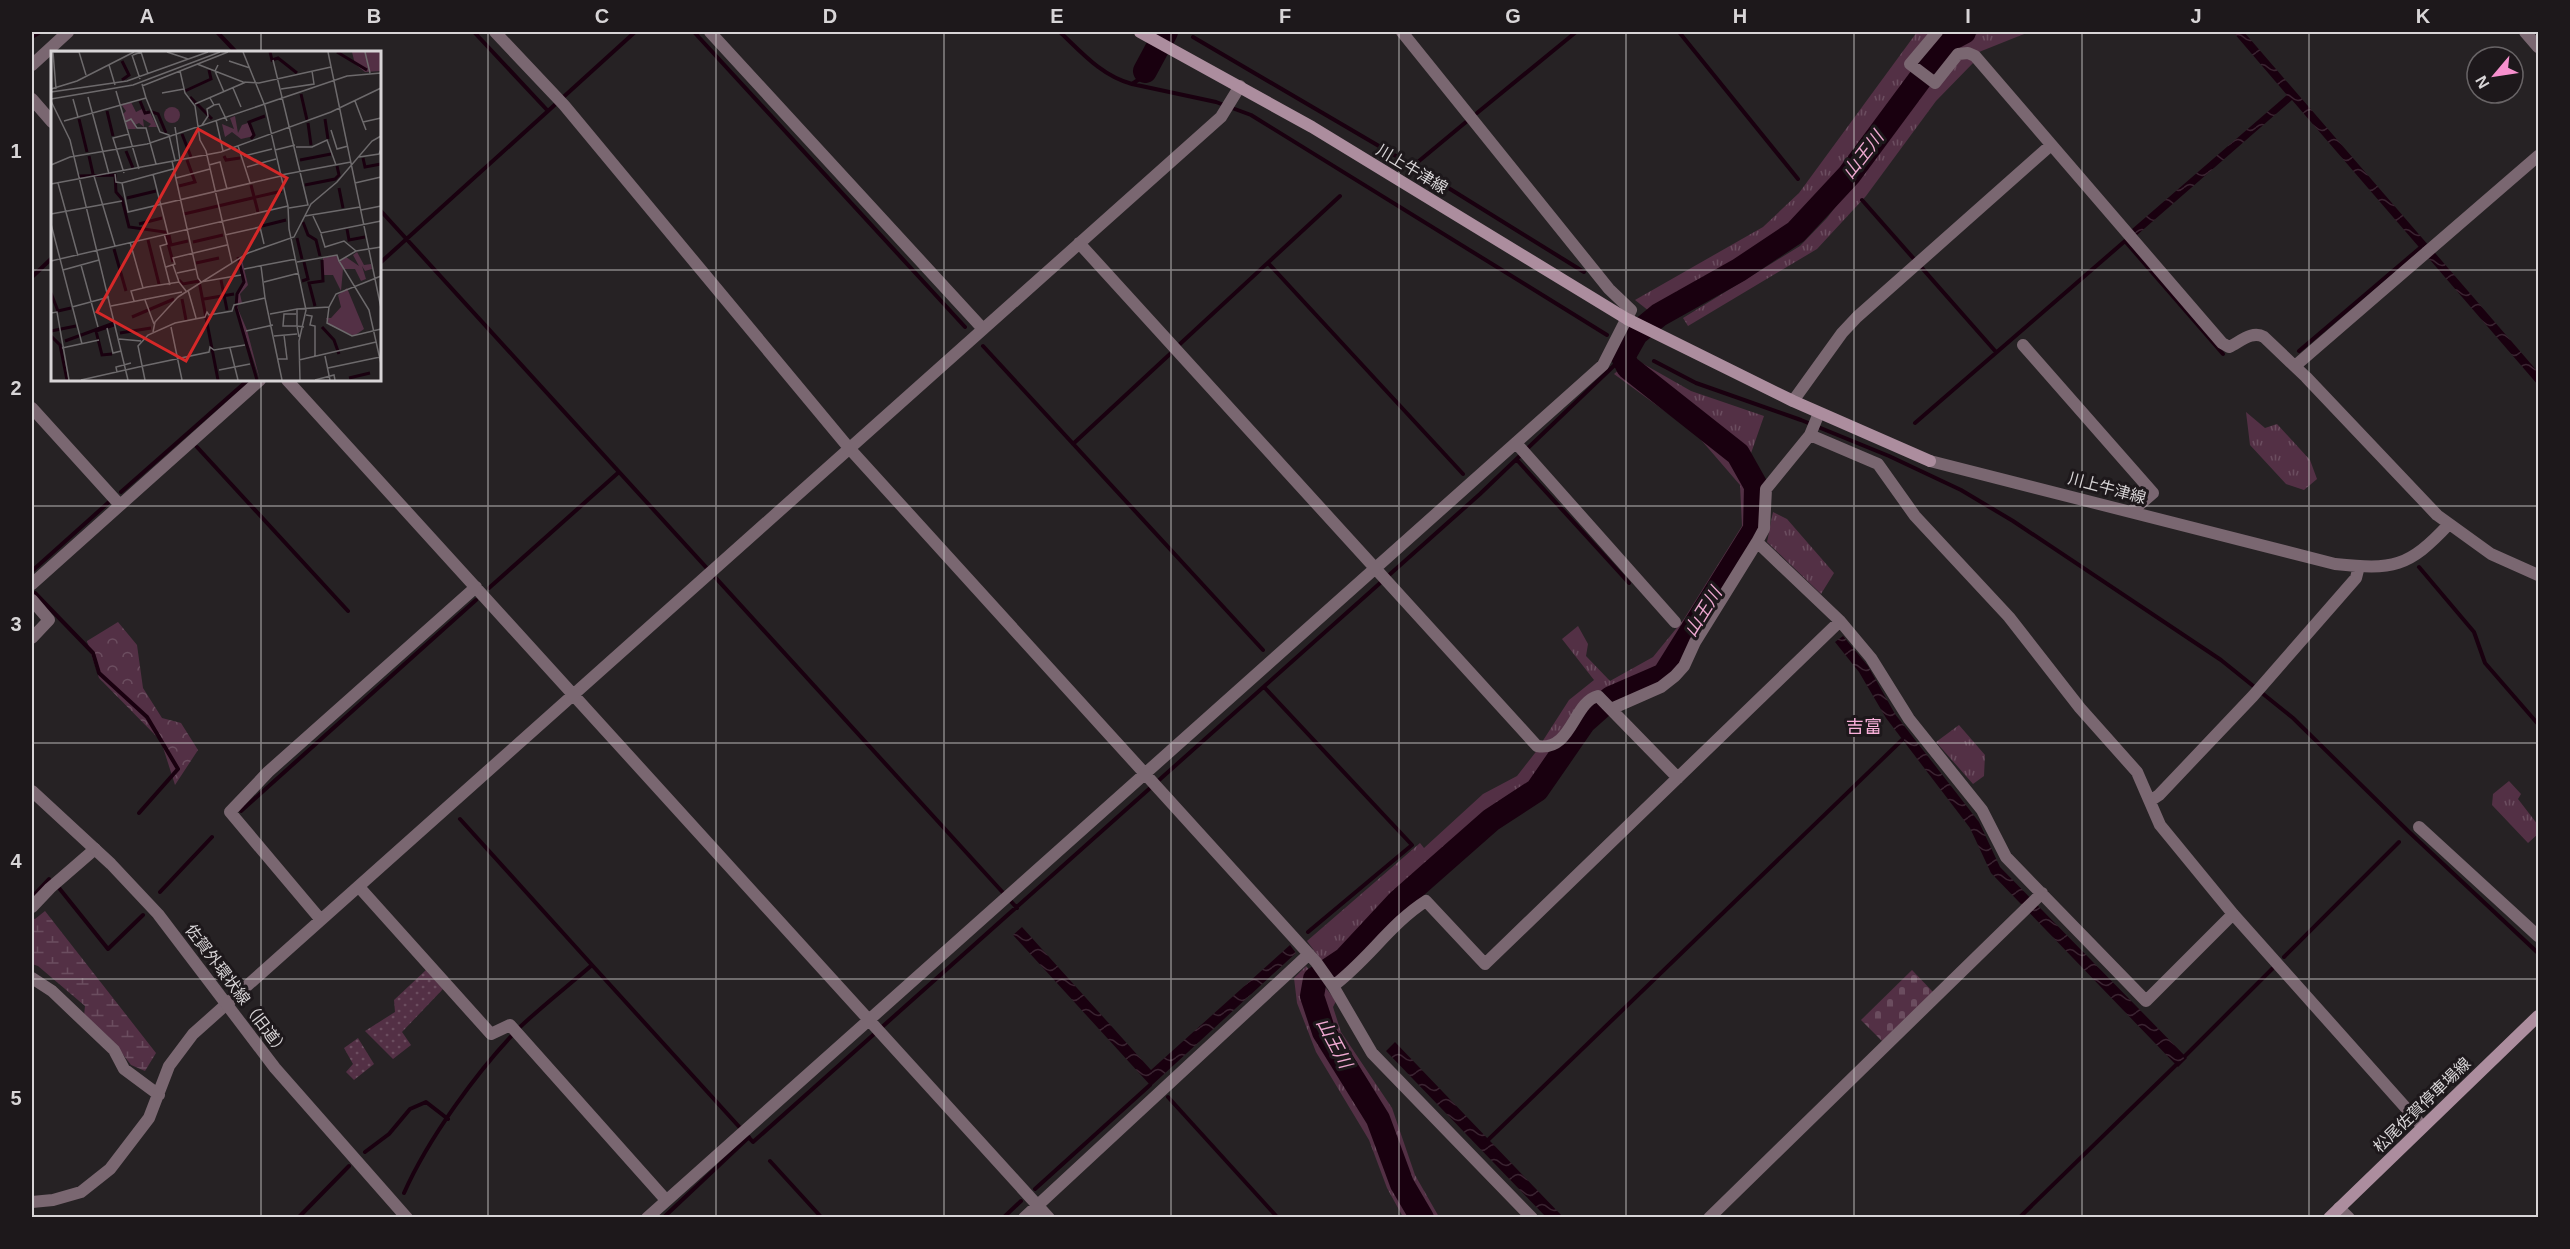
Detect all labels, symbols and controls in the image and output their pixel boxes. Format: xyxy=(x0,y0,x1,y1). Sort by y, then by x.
text: A xyxy=(140,5,154,27)
text: B xyxy=(367,5,381,27)
text: C xyxy=(595,5,609,27)
text: D xyxy=(823,5,837,27)
text: E xyxy=(1050,5,1064,27)
text: F xyxy=(1279,5,1291,27)
text: G xyxy=(1505,5,1521,27)
text: H xyxy=(1733,5,1747,27)
text: I xyxy=(1965,5,1971,27)
text: J xyxy=(2190,5,2202,27)
text: K xyxy=(2416,5,2431,27)
north arrow xyxy=(2465,45,2525,105)
inset map xyxy=(51,51,381,381)
text: N xyxy=(2472,73,2493,91)
water label: 山王川 xyxy=(1838,126,1889,182)
text: 1 xyxy=(10,140,22,162)
street label: 川上牛津線 xyxy=(1373,141,1451,197)
text: 2 xyxy=(10,377,22,399)
street label: 川上牛津線 xyxy=(2066,469,2148,507)
water label: 山王川 xyxy=(1680,582,1727,640)
text: 3 xyxy=(10,613,22,635)
district label: 吉富 xyxy=(1846,717,1882,737)
text: 4 xyxy=(10,850,22,872)
street label: 佐賀外環状線（旧道） xyxy=(182,921,292,1059)
water label: 山王川 xyxy=(1312,1014,1356,1073)
street label: 松尾佐賀停車場線 xyxy=(2370,1054,2474,1156)
text: 5 xyxy=(10,1087,22,1109)

